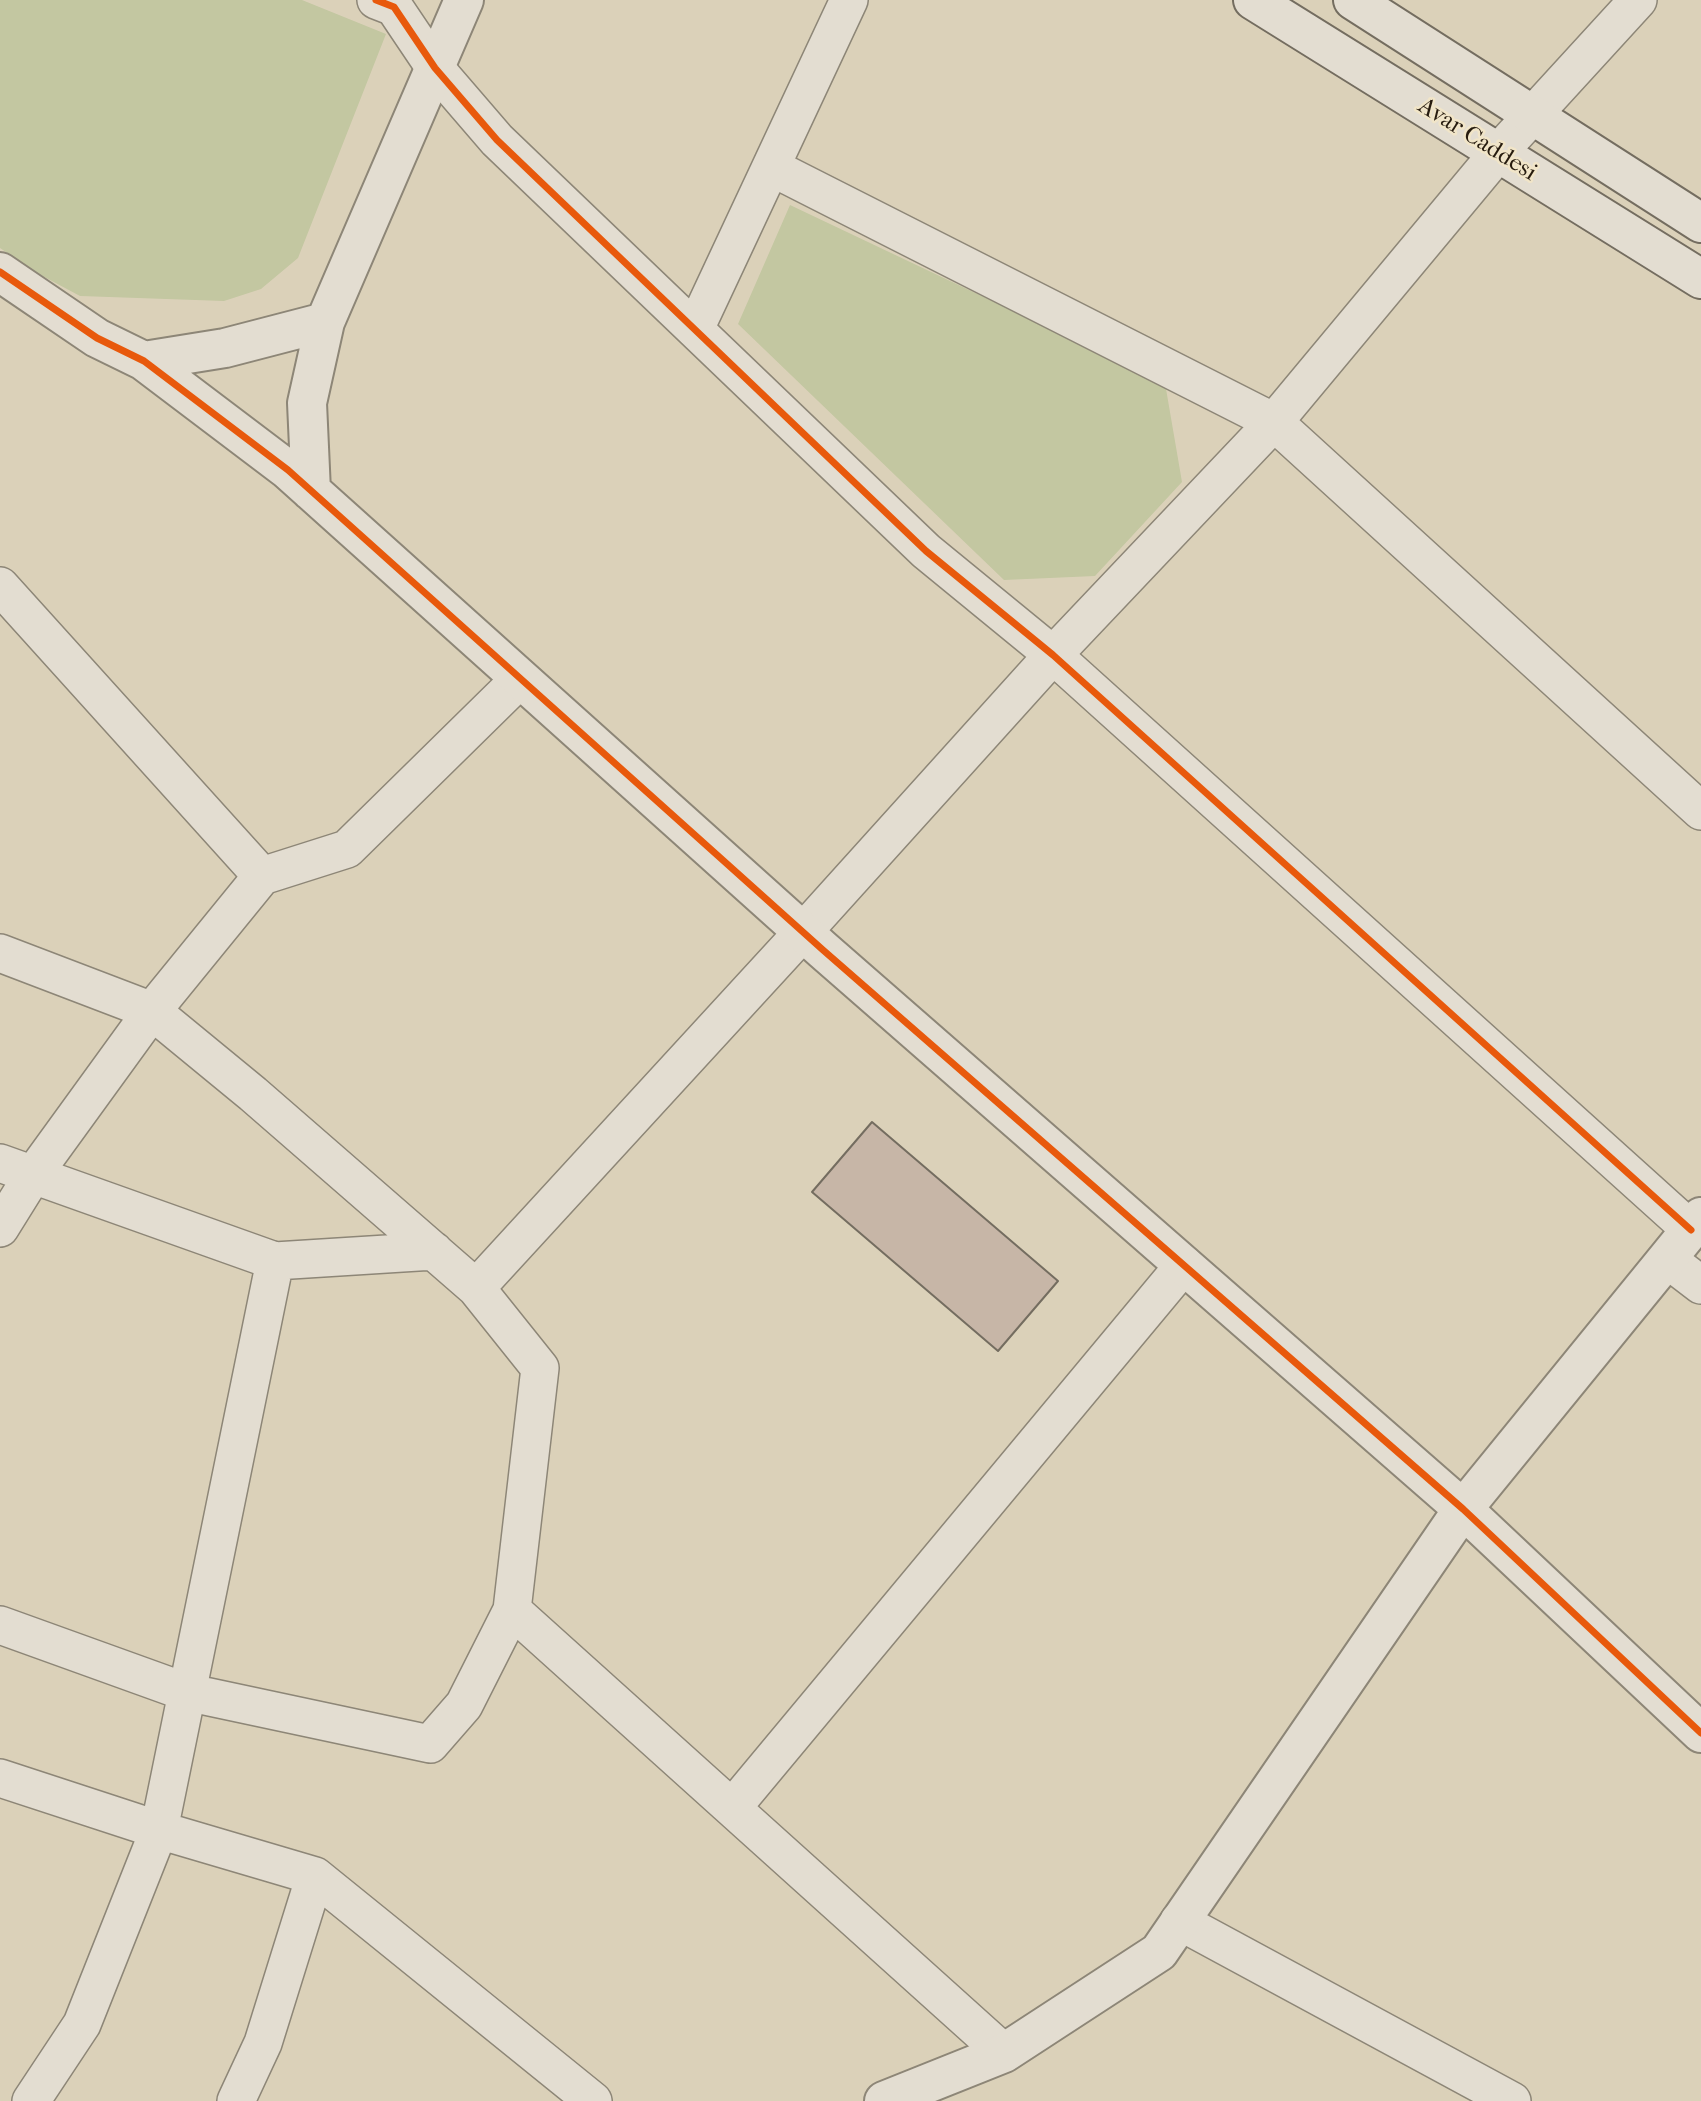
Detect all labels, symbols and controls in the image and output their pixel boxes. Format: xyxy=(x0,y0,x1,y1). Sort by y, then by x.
street label: Avar Caddesi xyxy=(1412,92,1542,188)

